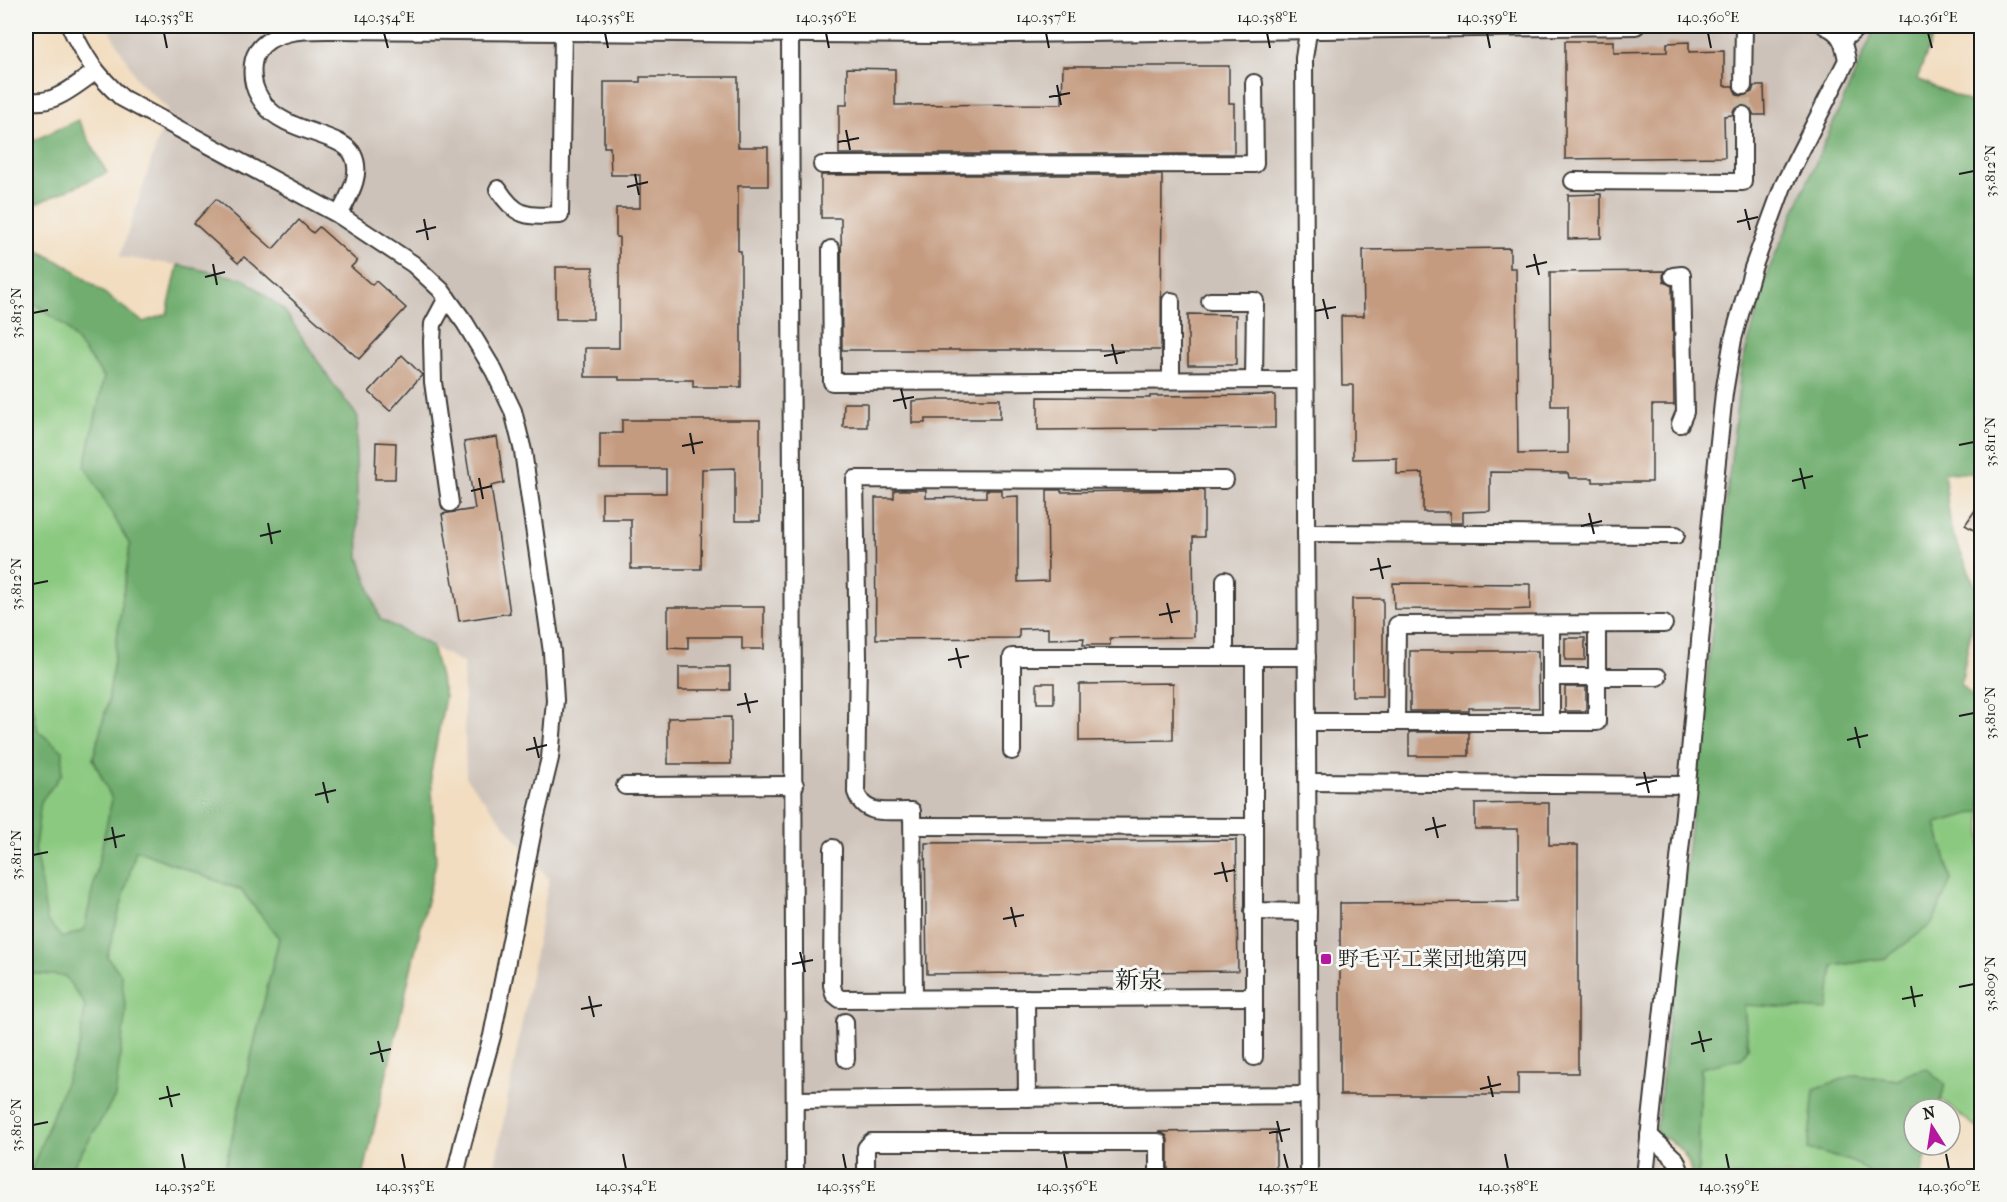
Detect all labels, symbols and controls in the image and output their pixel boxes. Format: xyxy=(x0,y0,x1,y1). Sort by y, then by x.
text: 140.353°E xyxy=(135,8,193,26)
text: 140.354°E xyxy=(353,8,415,26)
text: 140.355°E xyxy=(575,8,635,26)
text: 140.356°E xyxy=(796,8,856,26)
text: 140.357°E xyxy=(1016,8,1076,26)
text: 140.358°E xyxy=(1237,8,1297,26)
text: 140.359°E xyxy=(1457,8,1517,26)
text: 140.360°E xyxy=(1677,8,1739,26)
text: 140.361°E xyxy=(1898,8,1958,26)
text: 35.812°N xyxy=(1981,144,1999,197)
text: 35.813°N xyxy=(7,287,25,339)
text: 35.811°N xyxy=(1981,416,1999,467)
text: 35.812°N xyxy=(7,557,25,610)
text: 35.810°N xyxy=(1981,686,1999,740)
text: 35.811°N xyxy=(7,829,25,880)
place label: 野毛平工業団地第四 xyxy=(1338,947,1527,971)
marker: 野毛平工業団地第四 xyxy=(1319,952,1333,966)
text: 35.809°N xyxy=(1981,955,1999,1012)
district label: 新泉 xyxy=(1115,966,1163,994)
north arrow xyxy=(1902,1097,1962,1157)
text: 35.810°N xyxy=(7,1098,25,1152)
text: N xyxy=(1921,1102,1938,1123)
text: 140.352°E xyxy=(155,1177,215,1195)
text: 140.353°E xyxy=(376,1177,434,1195)
text: 140.354°E xyxy=(595,1177,657,1195)
text: 140.355°E xyxy=(816,1177,876,1195)
text: 140.356°E xyxy=(1037,1177,1097,1195)
text: 140.357°E xyxy=(1258,1177,1318,1195)
text: 140.358°E xyxy=(1478,1177,1538,1195)
text: 140.359°E xyxy=(1699,1177,1759,1195)
text: 140.360°E xyxy=(1918,1177,1980,1195)

